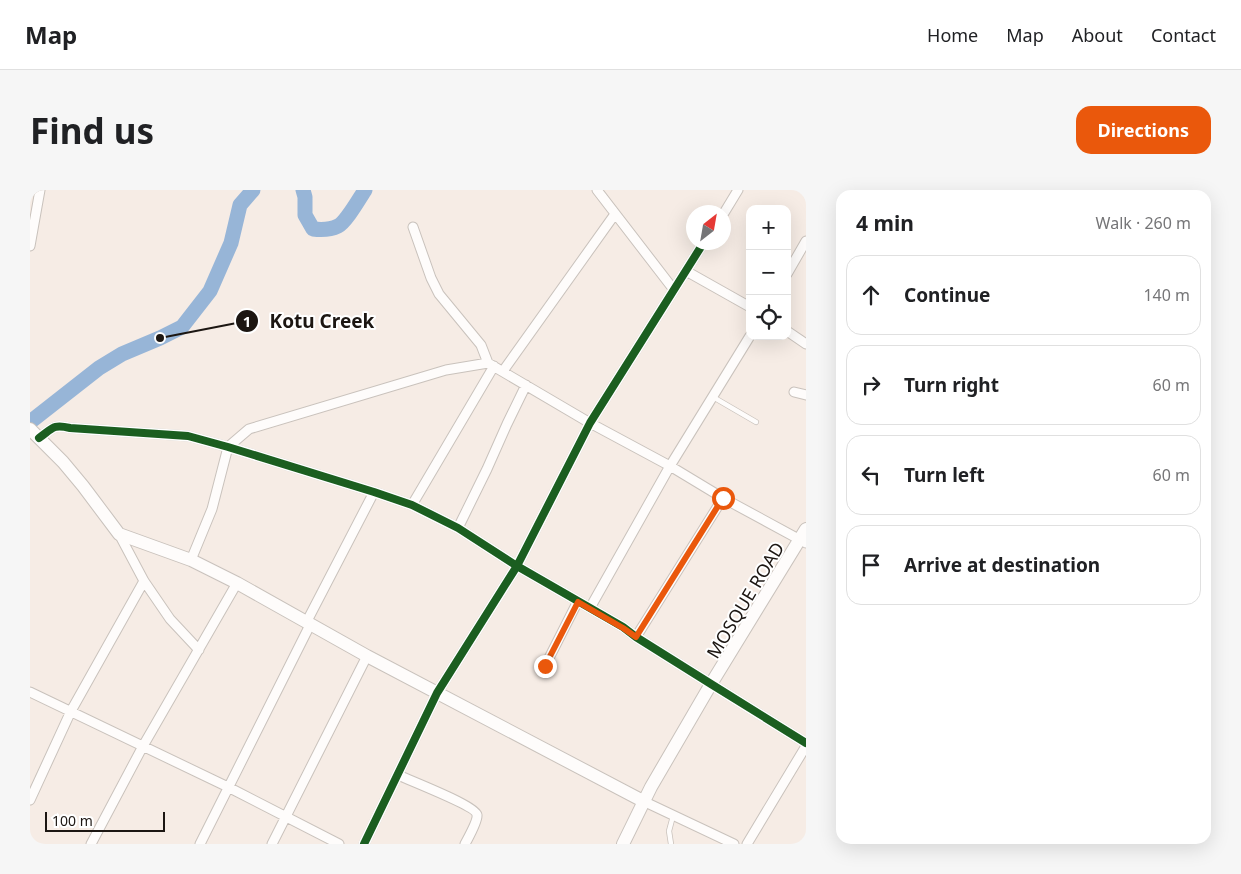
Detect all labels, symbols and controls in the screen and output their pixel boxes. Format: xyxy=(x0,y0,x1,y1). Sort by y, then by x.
text: Map xyxy=(25,18,77,51)
text: Home xyxy=(927,23,978,47)
text: Map xyxy=(1006,23,1044,47)
text: About xyxy=(1072,23,1123,47)
text: Contact xyxy=(1151,23,1216,47)
button: Directions xyxy=(1076,106,1211,154)
text: Find us xyxy=(30,107,154,154)
north arrow xyxy=(686,205,731,250)
map controls xyxy=(746,205,791,340)
button: + xyxy=(746,205,791,250)
text: 4 min xyxy=(856,209,914,237)
text: Walk · 260 m xyxy=(1096,212,1191,234)
button: − xyxy=(746,250,791,295)
icon: ahead xyxy=(857,281,885,309)
text: Continue xyxy=(904,282,990,308)
text: 140 m xyxy=(1143,284,1190,306)
button: locate xyxy=(746,295,791,340)
callout: Kotu Creek xyxy=(234,304,384,338)
text: Kotu Creek xyxy=(270,308,375,334)
text: 1 xyxy=(243,311,251,331)
icon: right xyxy=(857,371,885,399)
text: Turn right xyxy=(904,372,999,398)
text: 60 m xyxy=(1153,374,1190,396)
icon: left xyxy=(857,461,885,489)
text: Turn left xyxy=(904,462,985,488)
text: 60 m xyxy=(1153,464,1190,486)
route start xyxy=(712,487,735,510)
street label: MOSQUE ROAD xyxy=(701,537,789,663)
icon: arrive xyxy=(857,551,885,579)
text: Arrive at destination xyxy=(904,552,1100,578)
route end xyxy=(534,655,557,678)
scale bar xyxy=(45,809,165,832)
text: 100 m xyxy=(52,811,93,830)

